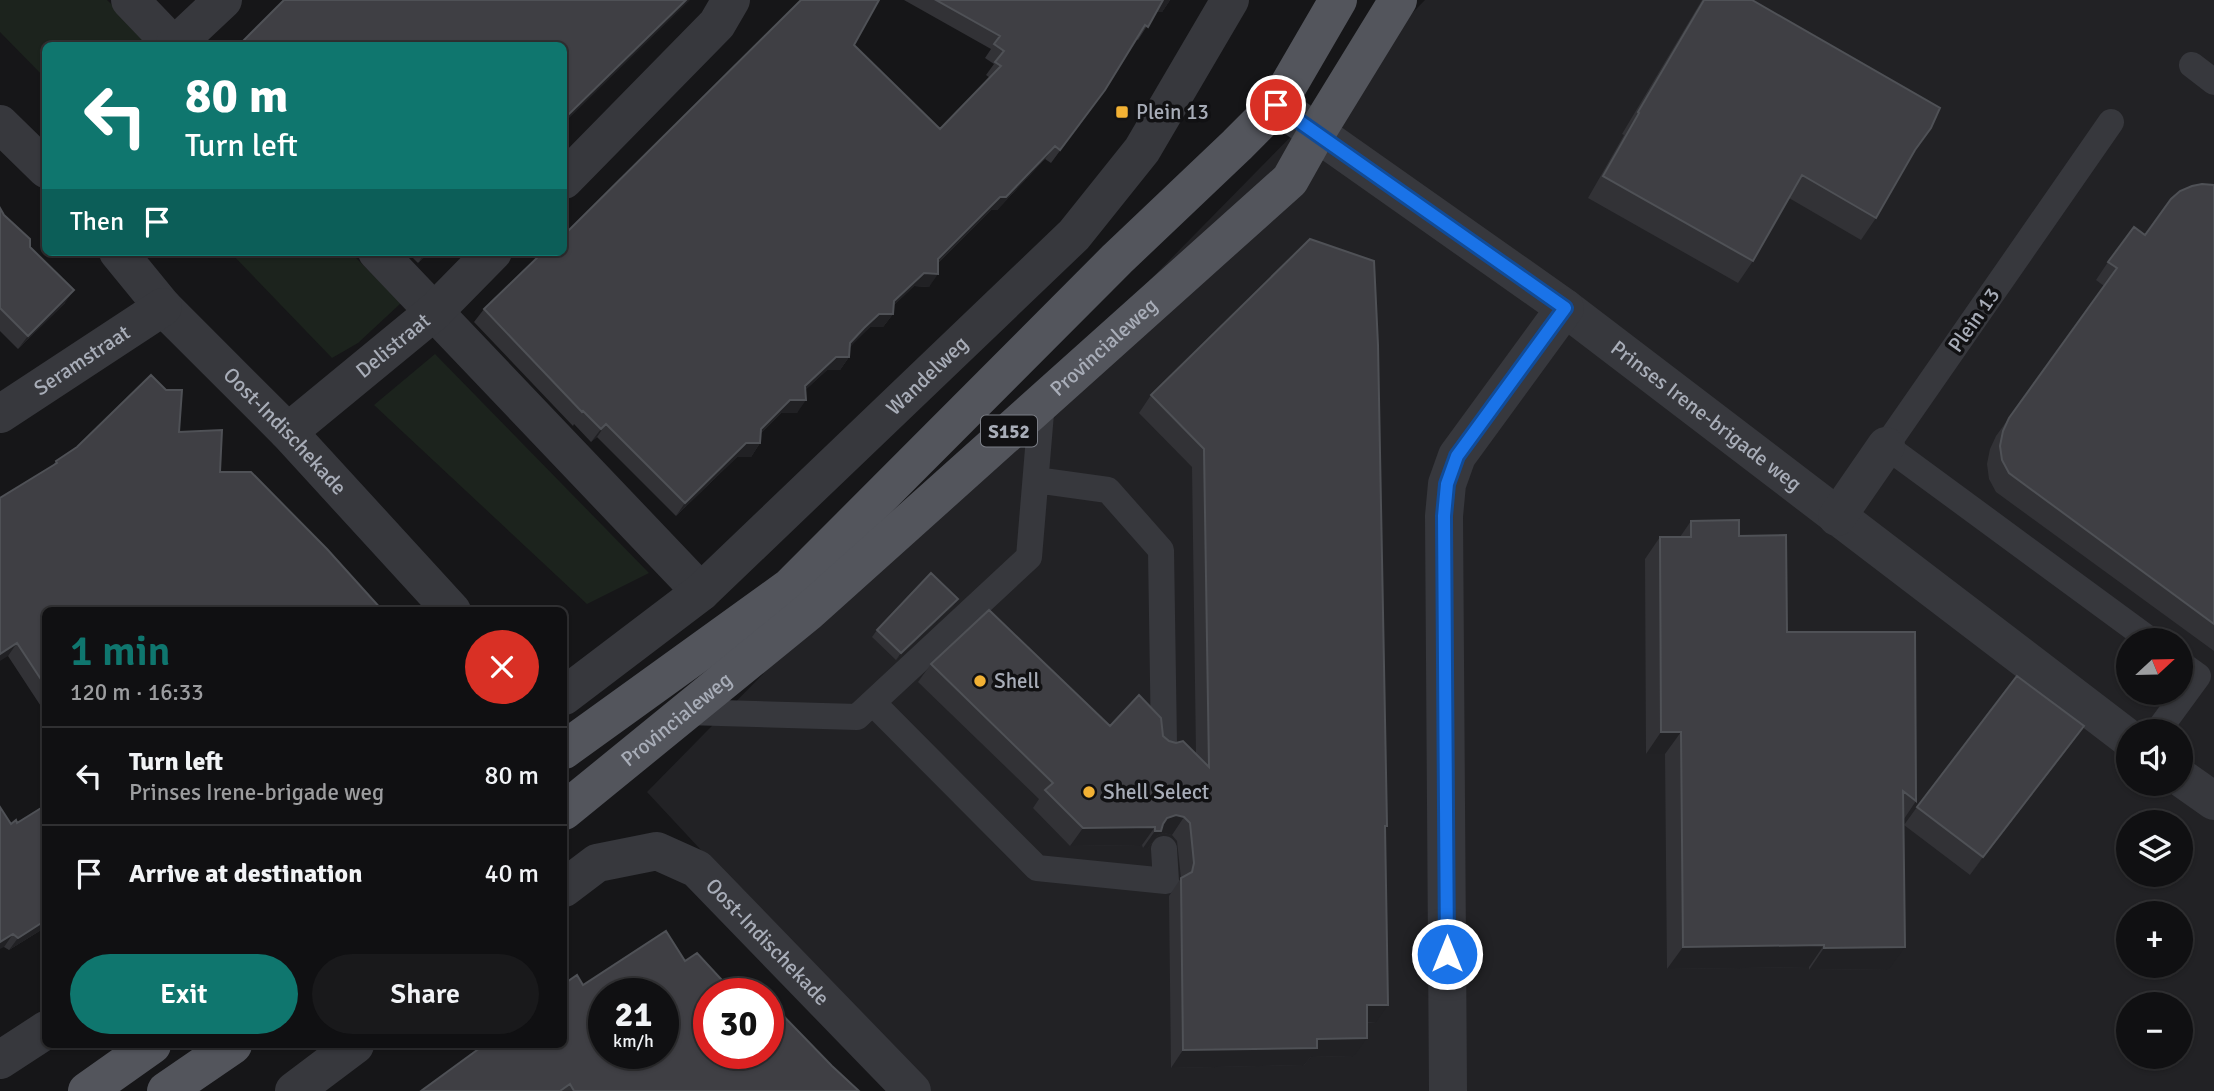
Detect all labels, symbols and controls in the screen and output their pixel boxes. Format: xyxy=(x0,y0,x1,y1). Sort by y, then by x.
text: 80 m xyxy=(185,66,288,126)
icon: left xyxy=(70,70,161,161)
pin xyxy=(1246,75,1306,135)
icon: arrive xyxy=(1257,86,1295,124)
place label: Plein 13 xyxy=(1136,99,1209,125)
marker: Plein 13 xyxy=(1114,104,1130,120)
text: Turn left xyxy=(185,126,298,165)
icon: arrive xyxy=(138,203,176,241)
text: Then xyxy=(70,206,124,238)
street label: Plein 13 xyxy=(1942,283,2006,357)
street label: Provincialeweg xyxy=(1045,292,1163,402)
street label: Delistraat xyxy=(351,307,435,384)
street label: Seramstraat xyxy=(29,319,135,401)
street label: Wandelweg xyxy=(881,330,973,421)
street label: Prinses Irene-brigade weg xyxy=(1606,335,1807,497)
street label: Oost-Indischekade xyxy=(218,362,352,500)
road number: S152 xyxy=(981,416,1037,446)
text: 1 min xyxy=(70,626,171,677)
north arrow xyxy=(2116,628,2193,705)
map controls xyxy=(2116,628,2193,1069)
button: close xyxy=(465,630,539,704)
street label: Provincialeweg xyxy=(616,667,737,772)
place label: Shell xyxy=(994,668,1040,694)
marker: Shell xyxy=(972,673,988,689)
text: 120 m · 16:33 xyxy=(70,678,204,707)
button: sound xyxy=(2116,719,2193,796)
text: Turn left xyxy=(129,746,223,778)
icon: left xyxy=(70,757,108,795)
text: 80 m xyxy=(484,760,539,792)
text: Prinses Irene-brigade weg xyxy=(129,778,384,807)
place label: Shell Select xyxy=(1103,779,1209,805)
marker: Shell Select xyxy=(1081,784,1097,800)
button: layers xyxy=(2116,810,2193,887)
icon: arrive xyxy=(70,855,108,893)
text: Arrive at destination xyxy=(129,858,362,890)
text: 40 m xyxy=(484,858,539,890)
street label: Oost-Indischekade xyxy=(700,873,835,1011)
button: + xyxy=(2116,901,2193,978)
position arrow xyxy=(1410,917,1484,991)
button: Exit xyxy=(70,954,298,1034)
button: Share xyxy=(312,954,539,1034)
speed limit sign: 30 xyxy=(693,978,784,1069)
button: − xyxy=(2116,992,2193,1069)
text: 21 xyxy=(615,993,652,1036)
text: km/h xyxy=(613,1030,654,1052)

